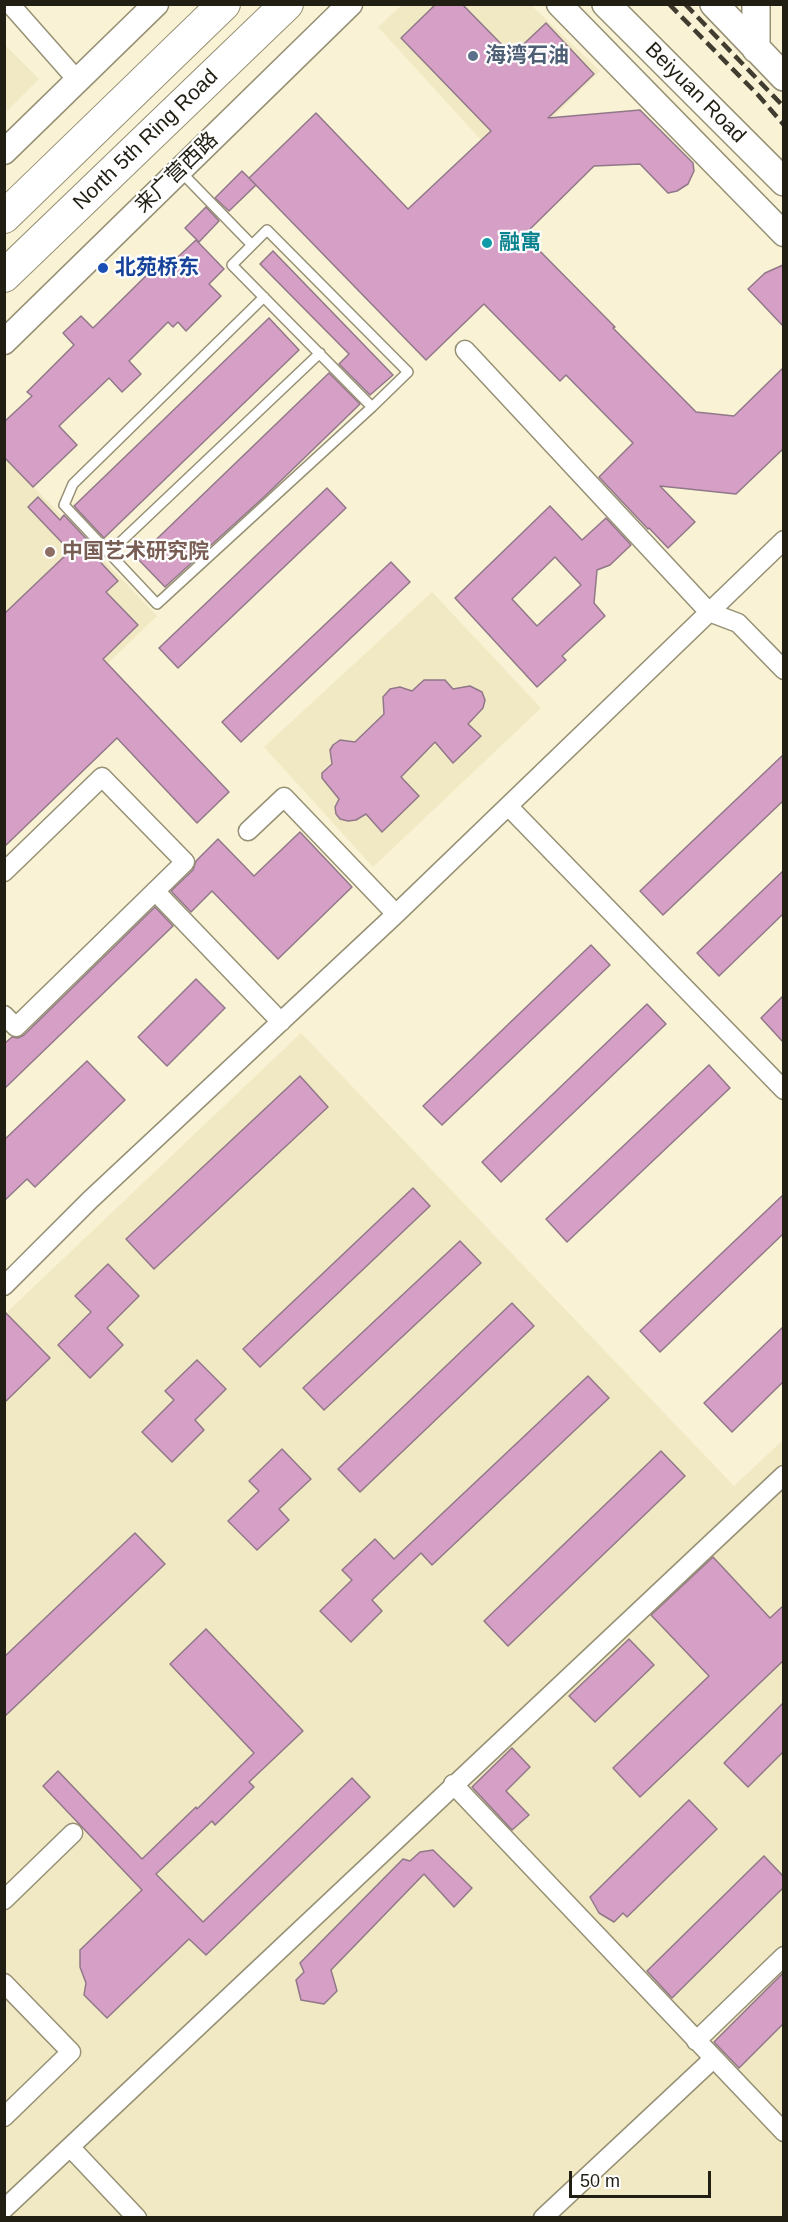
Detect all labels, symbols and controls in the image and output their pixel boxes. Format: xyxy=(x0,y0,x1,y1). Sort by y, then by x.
street label: Beiyuan Road xyxy=(639,37,751,149)
place label: 海湾石油 xyxy=(485,43,569,69)
marker: 海湾石油 xyxy=(466,49,480,63)
street label: North 5th Ring Road xyxy=(68,64,224,216)
street label: 来广营西路 xyxy=(130,127,224,219)
place label: 融寓 xyxy=(499,230,541,256)
marker: 融寓 xyxy=(480,236,494,250)
place label: 北苑桥东 xyxy=(115,255,199,281)
marker: 北苑桥东 xyxy=(96,261,110,275)
place label: 中国艺术研究院 xyxy=(62,539,209,565)
marker: 中国艺术研究院 xyxy=(43,545,57,559)
scale bar xyxy=(572,2159,714,2197)
text: 50 m xyxy=(580,2171,620,2191)

